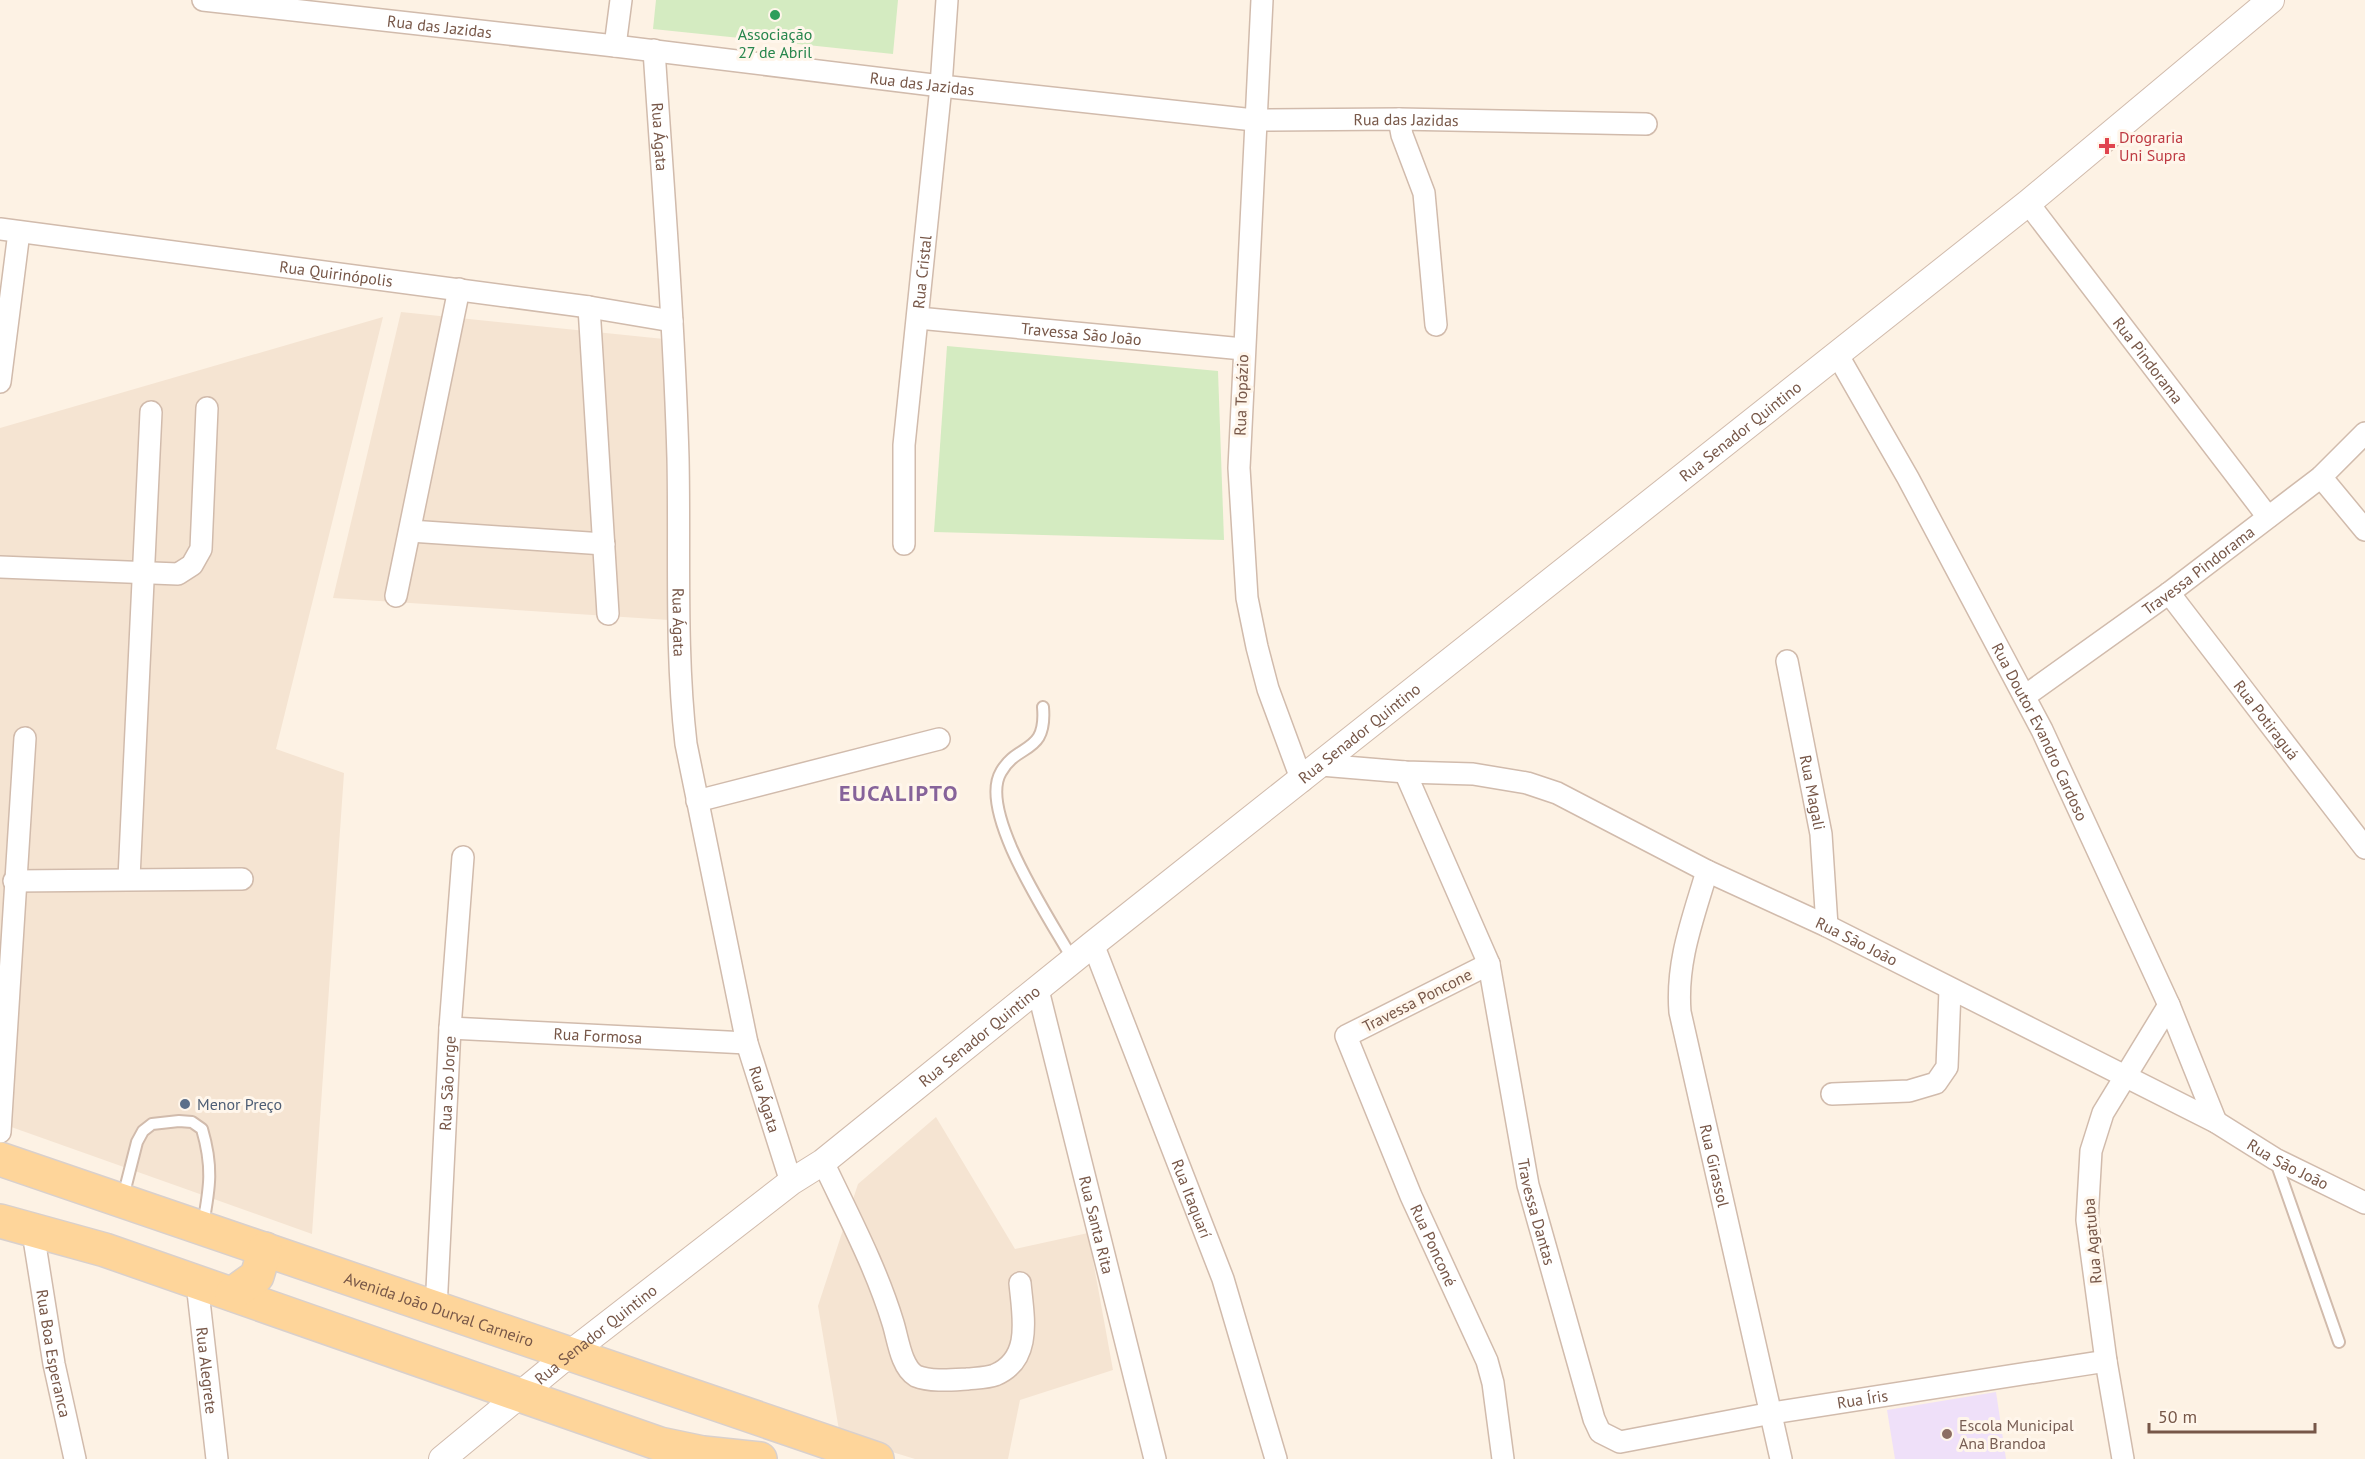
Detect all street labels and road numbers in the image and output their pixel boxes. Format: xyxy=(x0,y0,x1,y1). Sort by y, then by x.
street label: Rua das Jazidas xyxy=(386,11,493,42)
street label: Rua das Jazidas xyxy=(869,67,976,100)
street label: Rua Ágata xyxy=(648,102,672,172)
street label: Rua das Jazidas xyxy=(1354,109,1459,130)
street label: Rua Cristal xyxy=(908,234,936,310)
street label: Rua Quirinópolis xyxy=(278,256,394,291)
street label: Rua Pindorama xyxy=(2109,313,2188,408)
street label: Travessa São João xyxy=(1020,318,1142,349)
street label: Rua Topázio xyxy=(1230,354,1252,436)
street label: Rua Senador Quintino xyxy=(1675,377,1805,486)
street label: Travessa Pindorama xyxy=(2138,522,2258,619)
street label: Rua Ágata xyxy=(669,588,690,657)
street label: Rua Doutor Evandro Cardoso xyxy=(1987,639,2092,824)
street label: Rua Potiraguá xyxy=(2229,676,2304,764)
street label: Rua Senador Quintino xyxy=(1294,679,1424,788)
street label: Rua Magali xyxy=(1796,753,1830,832)
street label: Rua São João xyxy=(1812,912,1901,970)
street label: Travessa Poncone xyxy=(1359,964,1475,1036)
street label: Rua Senador Quintino xyxy=(914,981,1044,1091)
street label: Rua Formosa xyxy=(553,1023,643,1048)
street label: Rua São Jorge xyxy=(435,1035,460,1131)
street label: Rua Ágata xyxy=(745,1063,785,1135)
street label: Rua Girassol xyxy=(1696,1122,1734,1209)
street label: Rua São João xyxy=(2244,1134,2332,1194)
street label: Rua Itaquarí xyxy=(1167,1156,1216,1241)
street label: Travessa Dantas xyxy=(1514,1157,1560,1268)
street label: Rua Santa Rita xyxy=(1075,1174,1118,1276)
street label: Rua Agatuba xyxy=(2078,1197,2106,1285)
street label: Rua Ponconé xyxy=(1406,1201,1461,1290)
street label: Avenida João Durval Carneiro xyxy=(342,1267,536,1351)
street label: Rua Senador Quintino xyxy=(530,1280,661,1388)
street label: Rua Boa Esperanca xyxy=(32,1288,76,1419)
street label: Rua Alegrete xyxy=(192,1326,222,1415)
street label: Rua Íris xyxy=(1835,1385,1890,1413)

